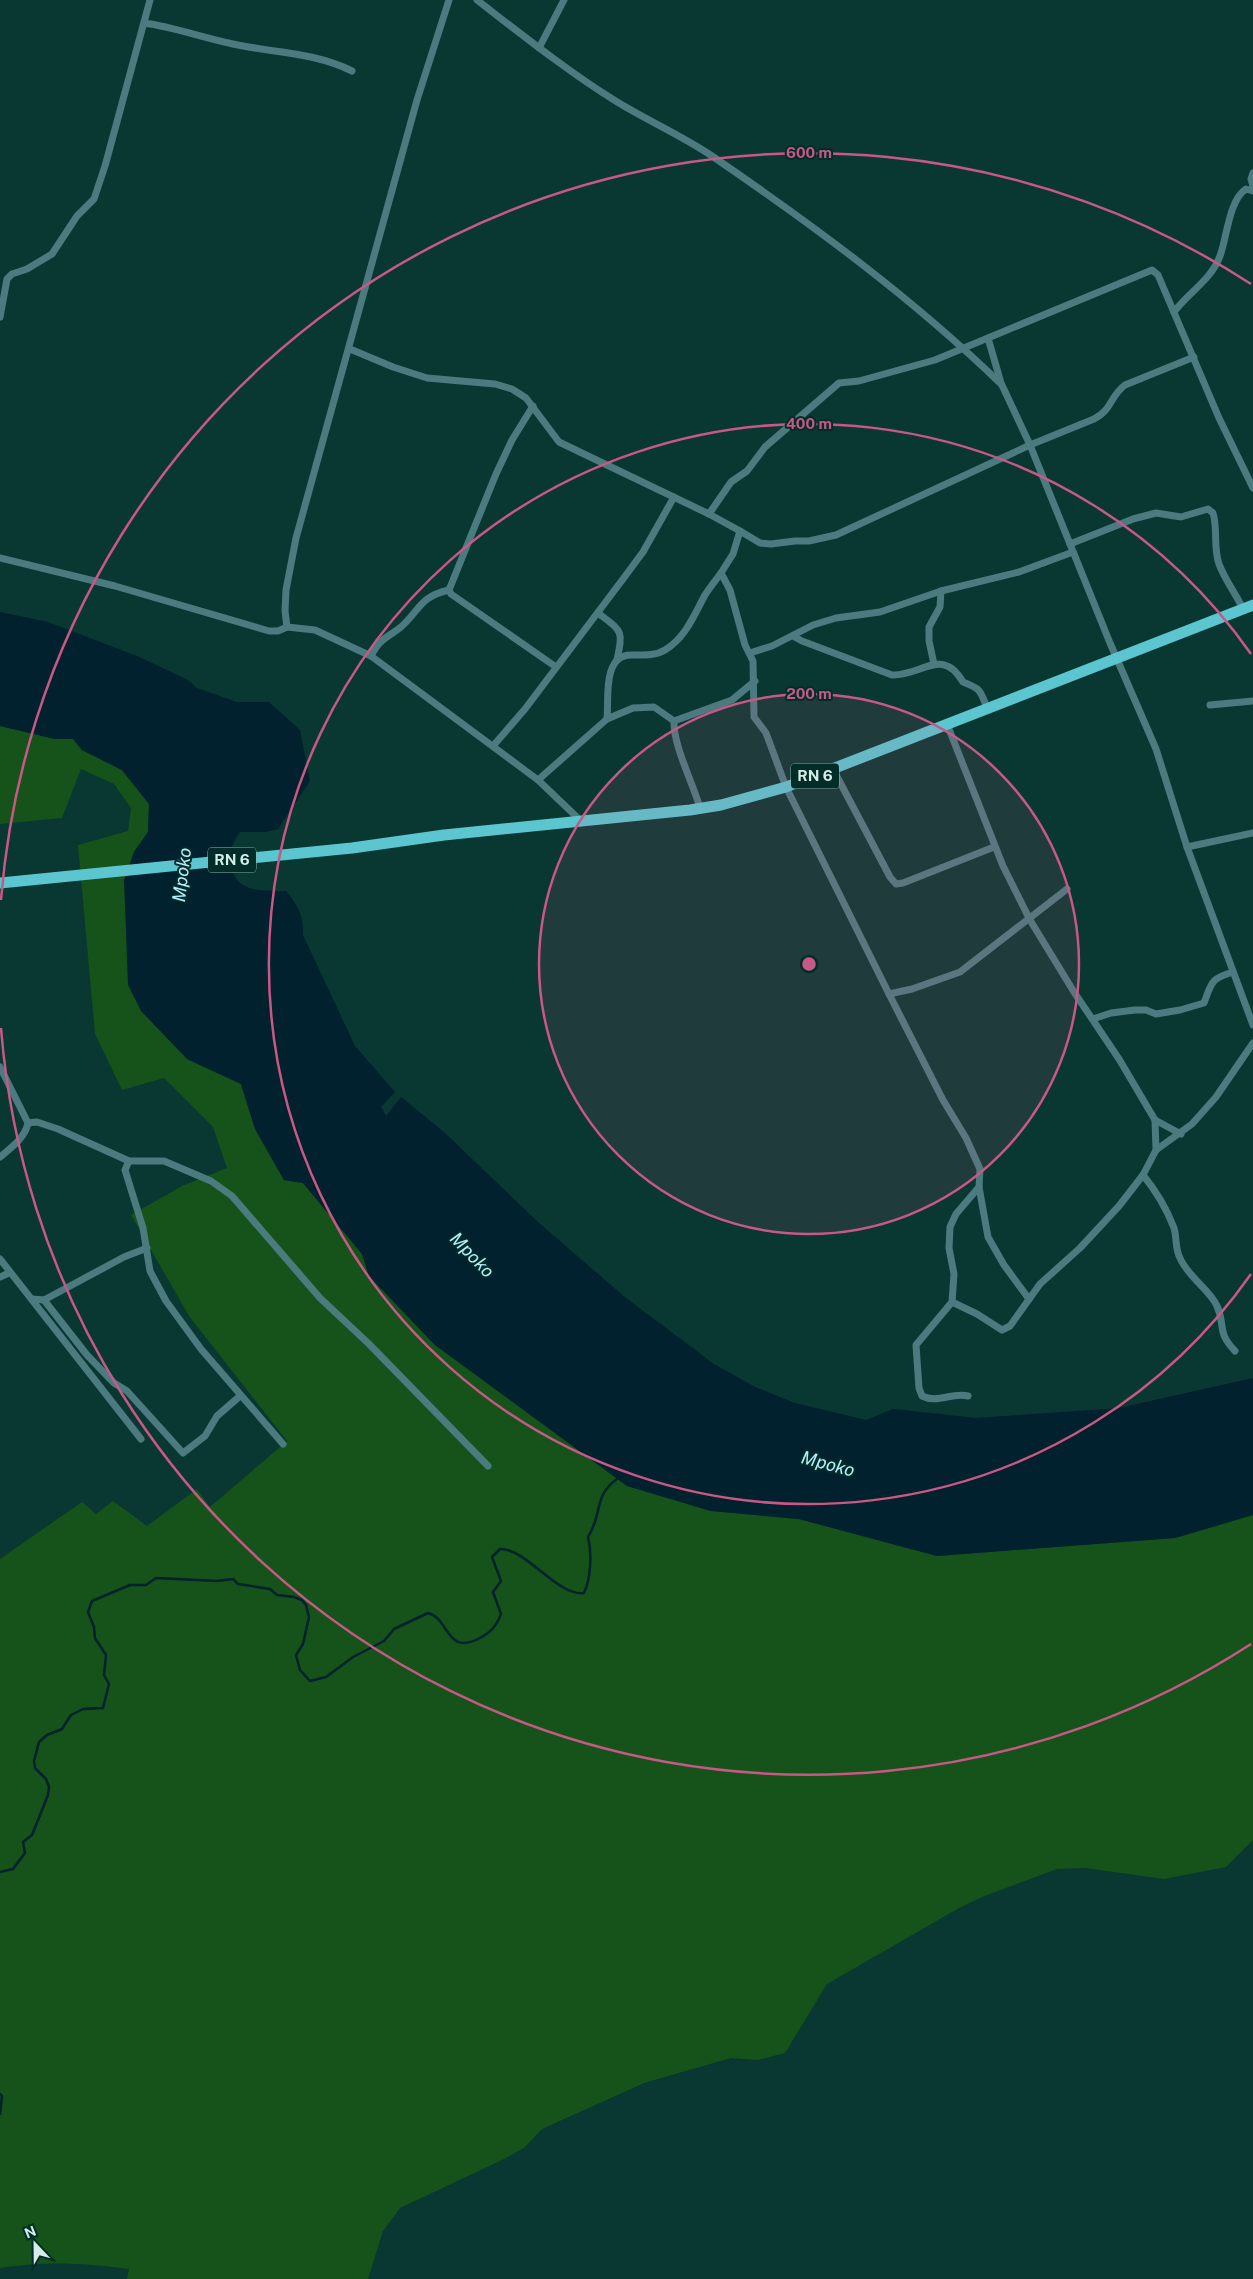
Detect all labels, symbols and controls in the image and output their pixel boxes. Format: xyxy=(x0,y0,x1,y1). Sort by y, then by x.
text: 600 m xyxy=(786,144,832,161)
text: 400 m xyxy=(786,415,832,432)
text: 200 m xyxy=(786,685,832,702)
road number: RN 6 xyxy=(791,764,839,788)
water label: Mpoko xyxy=(168,846,195,903)
road number: RN 6 xyxy=(208,848,256,872)
centre of rings xyxy=(800,955,818,973)
water label: Mpoko xyxy=(446,1228,499,1282)
water label: Mpoko xyxy=(799,1446,857,1481)
north arrow xyxy=(10,2219,60,2269)
text: N xyxy=(22,2222,38,2241)

